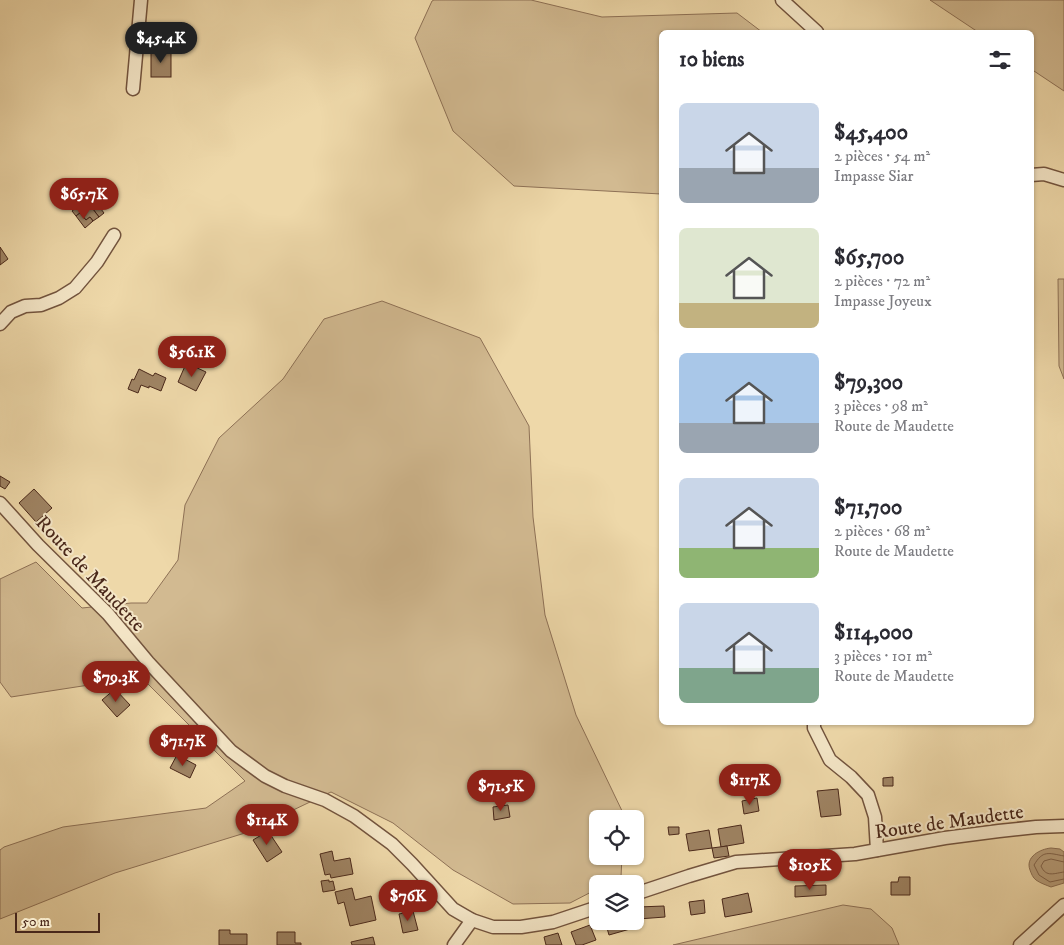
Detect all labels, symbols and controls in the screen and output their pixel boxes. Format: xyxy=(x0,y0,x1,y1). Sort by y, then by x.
pin: $45.4K xyxy=(120,22,202,64)
text: $45.4K xyxy=(136,28,186,48)
icon: filters xyxy=(986,46,1014,74)
text: 10 biens xyxy=(679,47,744,73)
text: $45,400 xyxy=(834,120,908,146)
icon: home xyxy=(719,123,779,183)
text: 2 pièces · 54 m² xyxy=(834,146,930,166)
text: Impasse Siar xyxy=(834,166,913,186)
pin: $65.7K xyxy=(43,178,125,220)
text: $65.7K xyxy=(60,184,108,204)
text: $65,700 xyxy=(834,245,904,271)
icon: home xyxy=(719,248,779,308)
text: 2 pièces · 72 m² xyxy=(834,271,930,291)
text: Impasse Joyeux xyxy=(834,291,932,311)
pin: $56.1K xyxy=(151,336,233,378)
text: $56.1K xyxy=(169,342,215,362)
text: $79,300 xyxy=(834,370,903,396)
icon: home xyxy=(719,373,779,433)
text: 3 pièces · 98 m² xyxy=(834,396,928,416)
text: Route de Maudette xyxy=(834,416,954,436)
text: $71,700 xyxy=(834,495,902,521)
icon: home xyxy=(719,498,779,558)
street label: Route de Maudette xyxy=(30,511,150,637)
text: 2 pièces · 68 m² xyxy=(834,521,930,541)
text: Route de Maudette xyxy=(834,541,954,561)
text: $114,000 xyxy=(834,620,913,646)
icon: home xyxy=(719,623,779,683)
text: 3 pièces · 101 m² xyxy=(834,646,932,666)
pin: $79.3K xyxy=(75,660,157,703)
text: Route de Maudette xyxy=(834,666,954,686)
text: $79.3K xyxy=(93,667,139,687)
pin: $71.7K xyxy=(142,724,224,767)
text: $71.7K xyxy=(160,731,206,751)
pin: $117K xyxy=(715,764,785,806)
pin: $71.5K xyxy=(460,770,542,812)
text: $117K xyxy=(730,770,770,790)
text: $71.5K xyxy=(478,776,524,796)
street label: Route de Maudette xyxy=(873,800,1025,845)
pin: $114K xyxy=(232,804,302,846)
text: $114K xyxy=(247,810,287,830)
map controls xyxy=(589,810,644,930)
button: locate xyxy=(589,810,644,865)
pin: $105K xyxy=(775,848,845,891)
text: $105K xyxy=(789,855,831,875)
button: layers xyxy=(589,875,644,930)
pin: $76K xyxy=(378,880,438,922)
text: $76K xyxy=(390,886,426,906)
scale bar xyxy=(15,910,100,933)
text: 50 m xyxy=(22,913,50,931)

